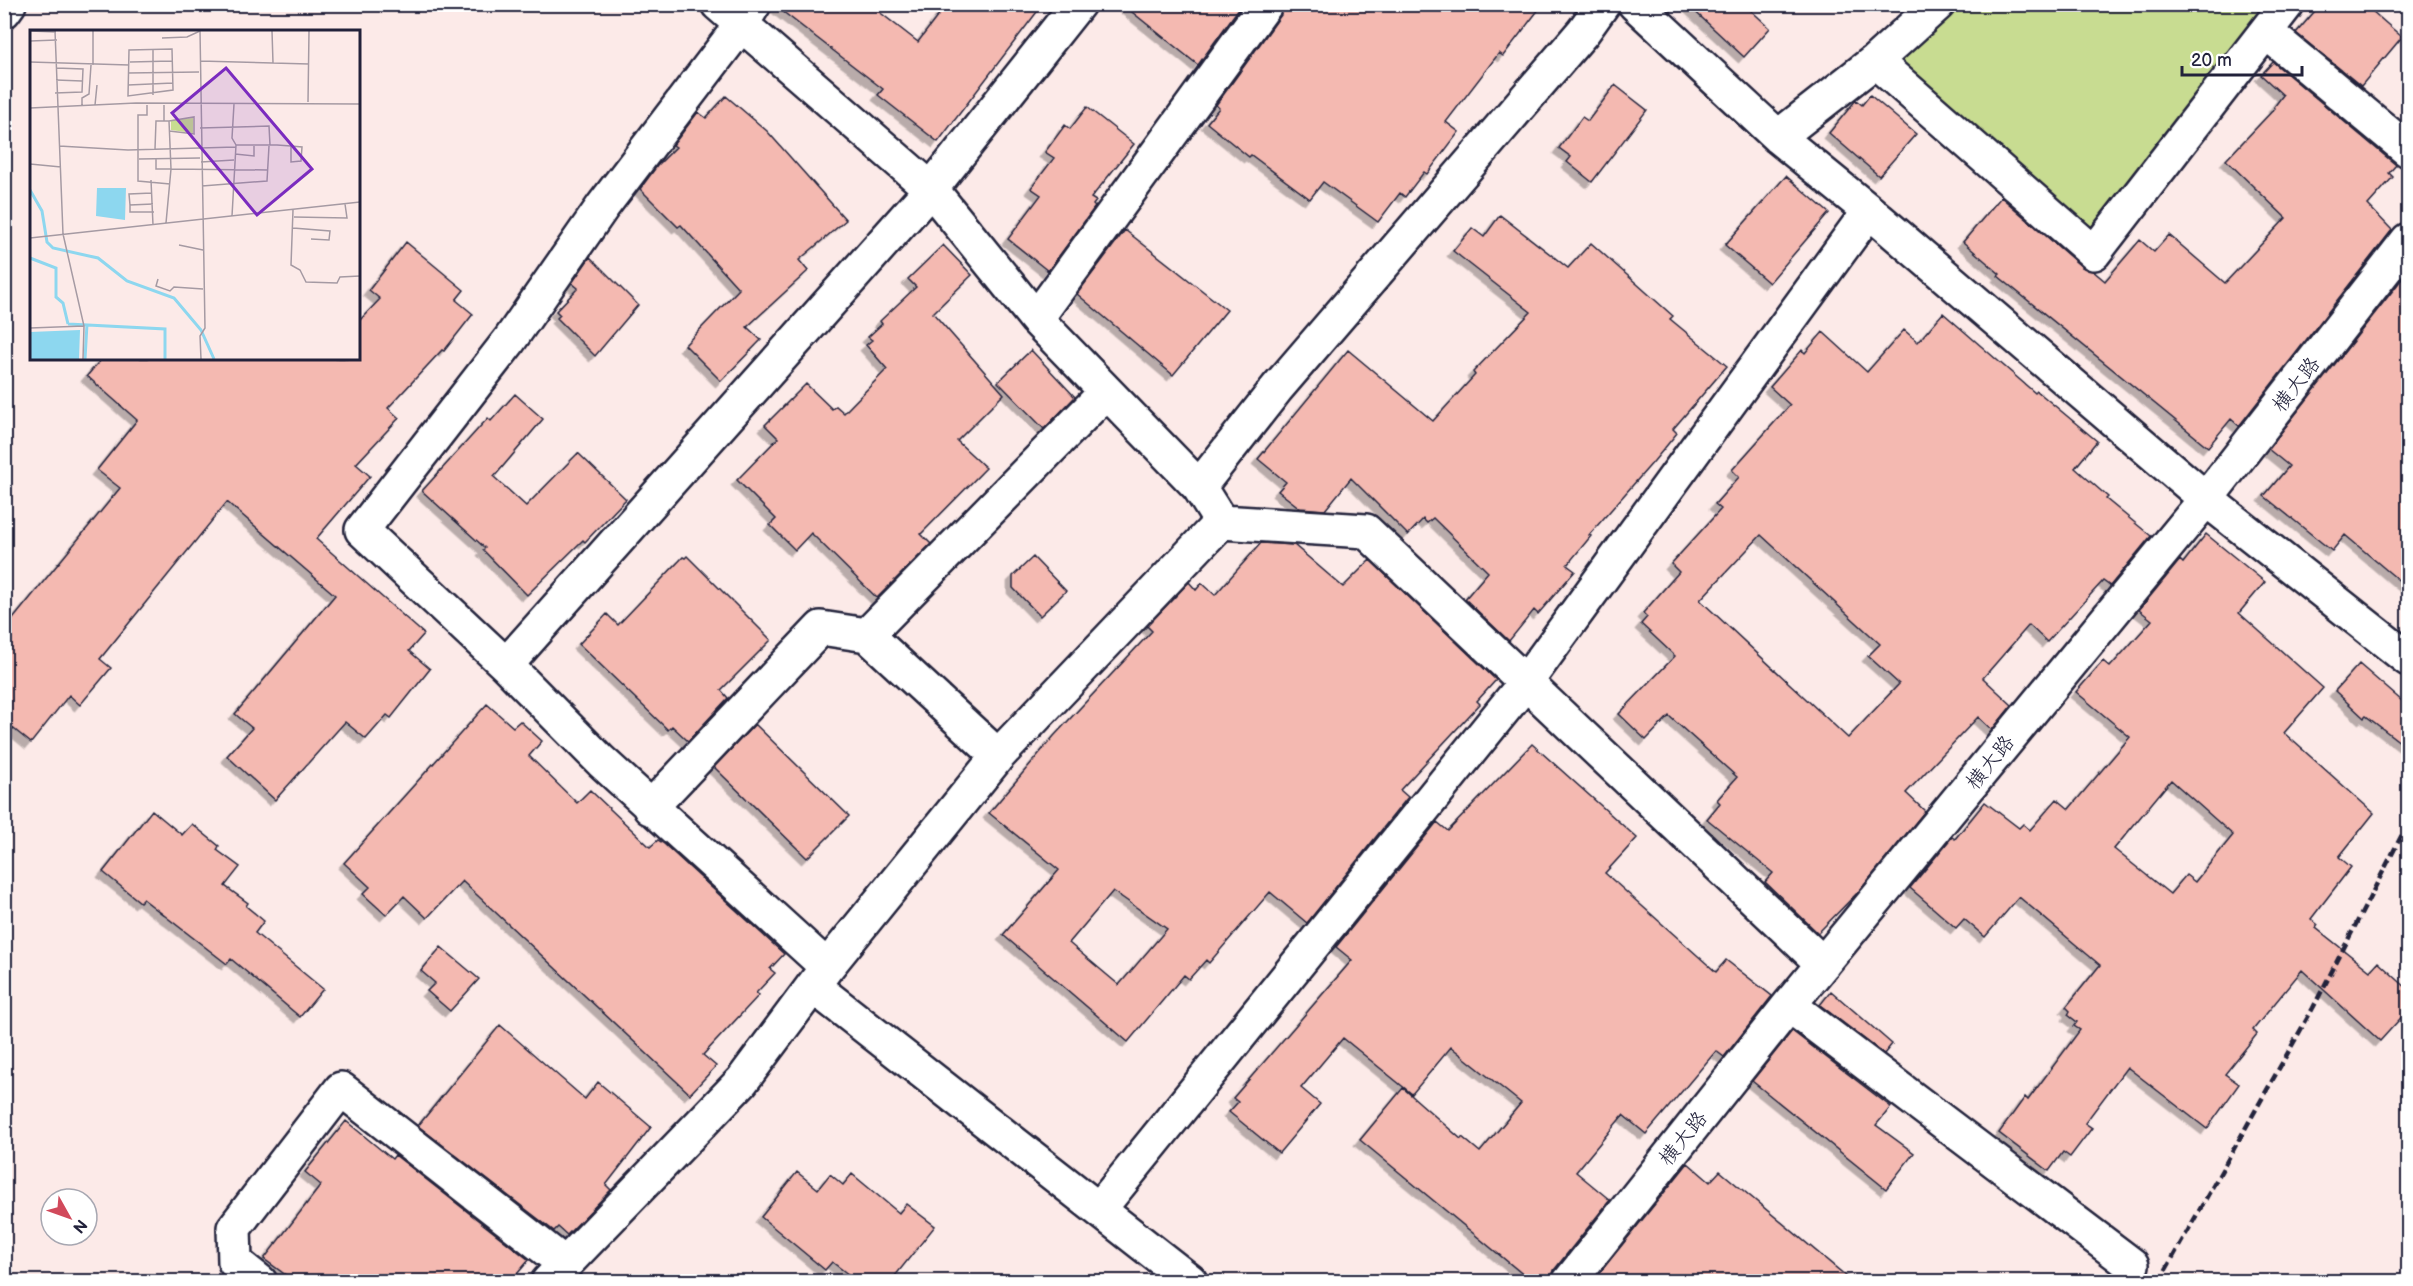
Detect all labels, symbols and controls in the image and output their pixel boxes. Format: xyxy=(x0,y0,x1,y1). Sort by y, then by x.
inset map xyxy=(30,30,360,360)
scale bar xyxy=(2182,39,2302,77)
text: 20 m xyxy=(2191,50,2232,71)
street label: 横大路 xyxy=(2267,352,2326,417)
street label: 横大路 xyxy=(1961,730,2020,795)
street label: 横大路 xyxy=(1654,1106,1713,1171)
north arrow xyxy=(39,1187,99,1247)
text: N xyxy=(68,1215,90,1236)

